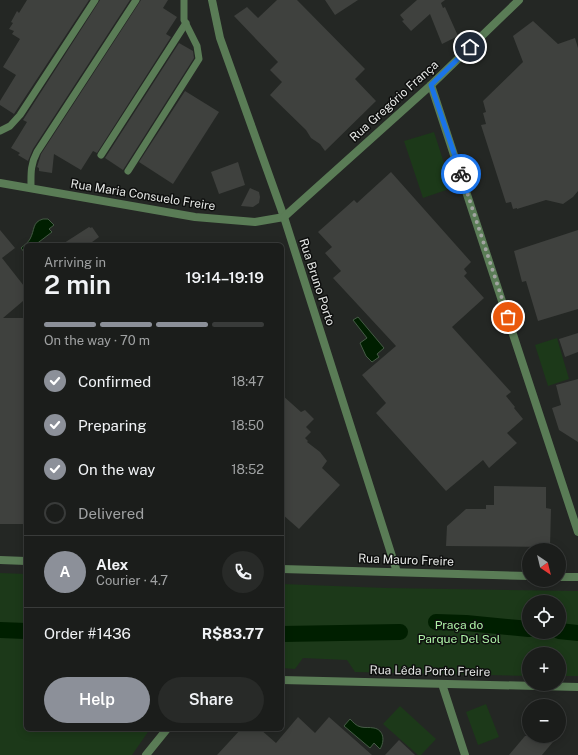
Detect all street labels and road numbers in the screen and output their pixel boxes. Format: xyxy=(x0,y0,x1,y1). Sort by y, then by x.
street label: Rua Gregório França xyxy=(347,58,441,144)
street label: Rua Maria Consuelo Freire xyxy=(69,177,217,213)
street label: Rua Bruno Porto xyxy=(296,237,338,328)
street label: Rua Mauro Freire xyxy=(358,551,454,569)
street label: Rua Lêda Porto Freire xyxy=(370,663,491,679)

